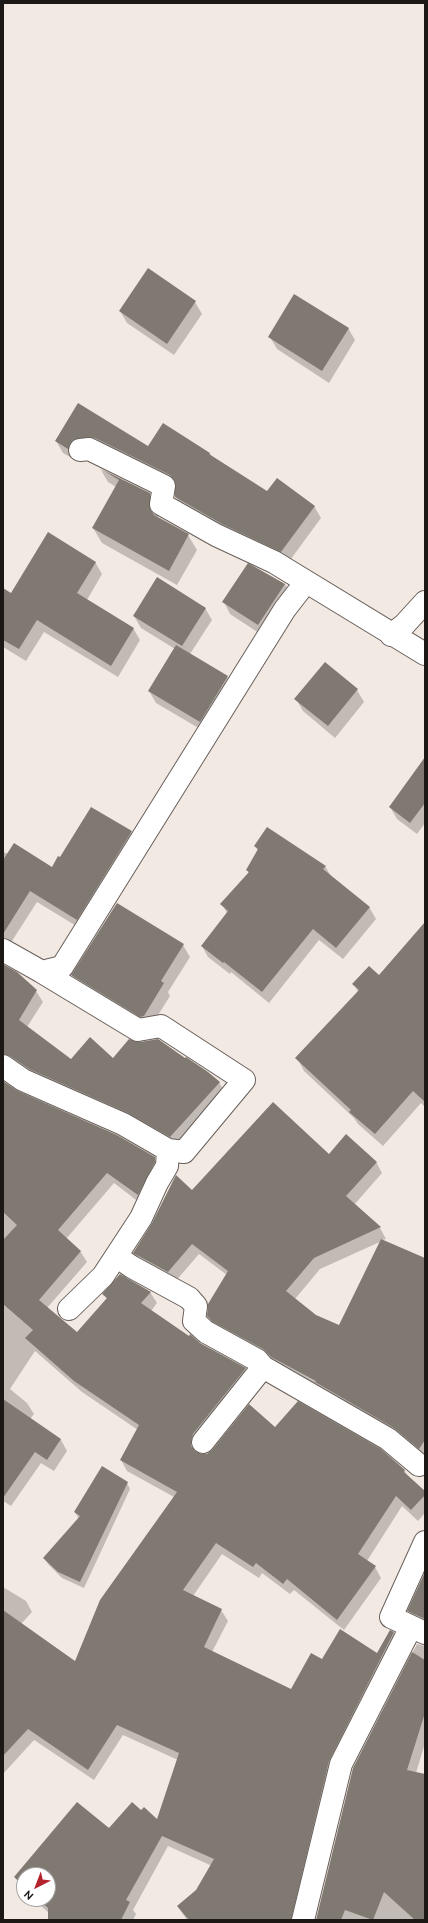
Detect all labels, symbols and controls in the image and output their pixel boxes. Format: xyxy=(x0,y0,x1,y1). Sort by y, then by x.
north arrow xyxy=(16,1867,56,1907)
text: N xyxy=(22,1888,36,1902)

